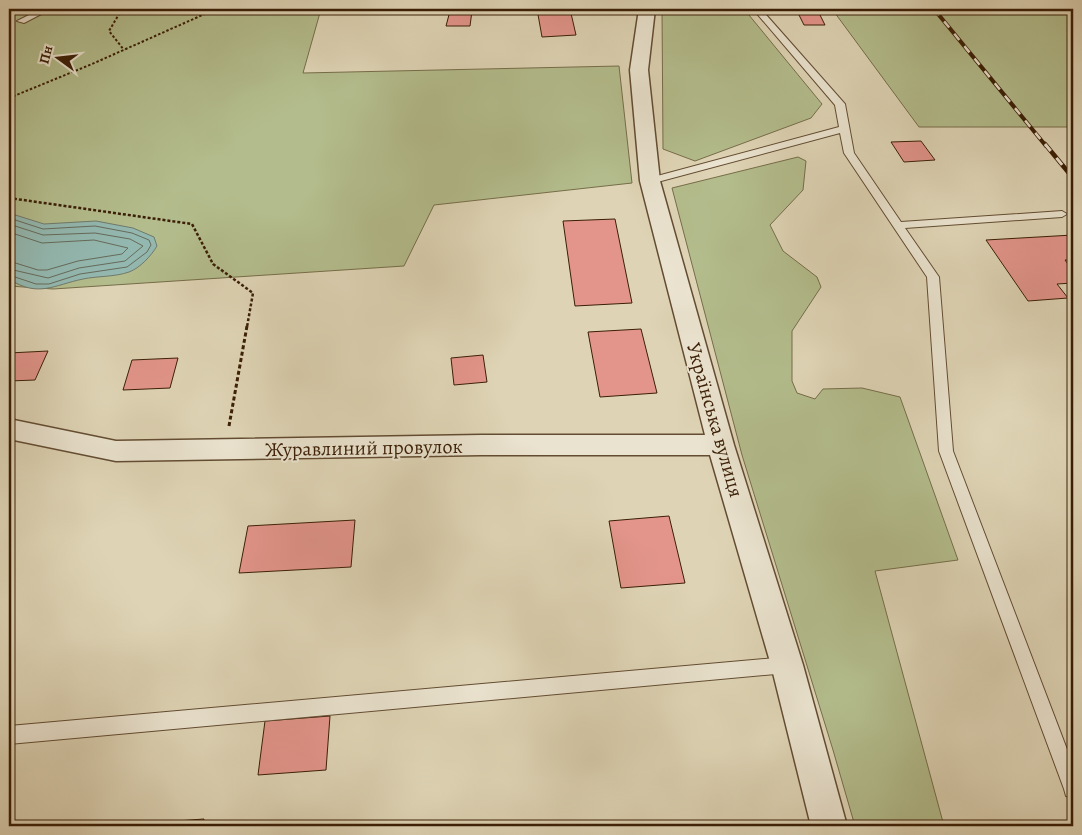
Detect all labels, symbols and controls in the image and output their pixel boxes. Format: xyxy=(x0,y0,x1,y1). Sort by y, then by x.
north arrow xyxy=(32,32,82,82)
text: Пн xyxy=(34,43,57,66)
street label: Українська вулиця xyxy=(680,340,750,500)
street label: Журавлиний провулок xyxy=(265,433,463,463)

